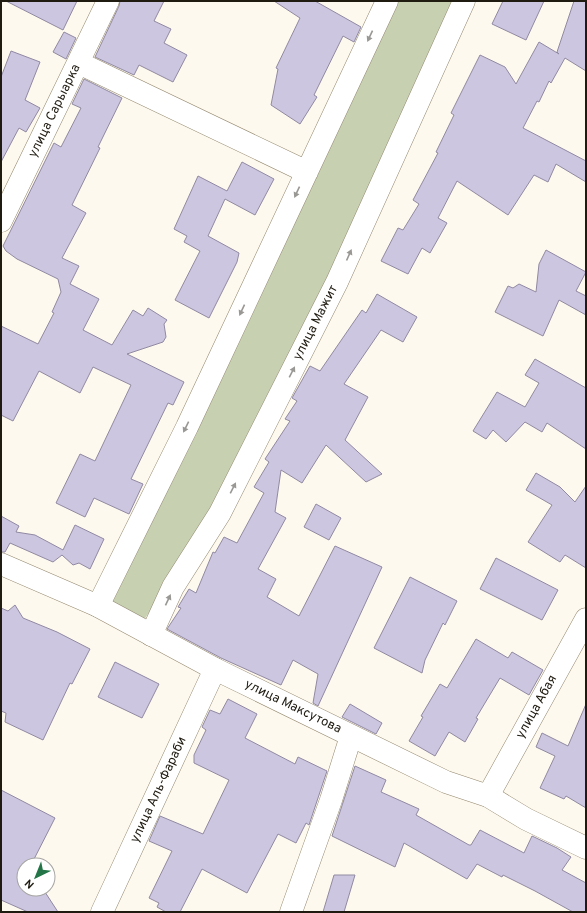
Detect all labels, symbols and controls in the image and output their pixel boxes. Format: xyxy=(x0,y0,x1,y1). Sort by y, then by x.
one-way arrow xyxy=(367,31,373,42)
street label: улица Сарыарка xyxy=(25,62,85,160)
one-way arrow xyxy=(294,186,300,198)
one-way arrow xyxy=(346,250,352,261)
street label: улица Мажит xyxy=(290,283,342,363)
one-way arrow xyxy=(239,304,245,315)
one-way arrow xyxy=(288,366,295,378)
one-way arrow xyxy=(183,422,189,433)
one-way arrow xyxy=(230,482,236,493)
one-way arrow xyxy=(165,594,171,606)
street label: улица Абая xyxy=(513,672,561,742)
street label: улица Максутова xyxy=(242,677,344,737)
street label: улица Аль-Фараби xyxy=(127,734,191,846)
north arrow xyxy=(16,857,56,897)
text: N xyxy=(22,876,38,891)

